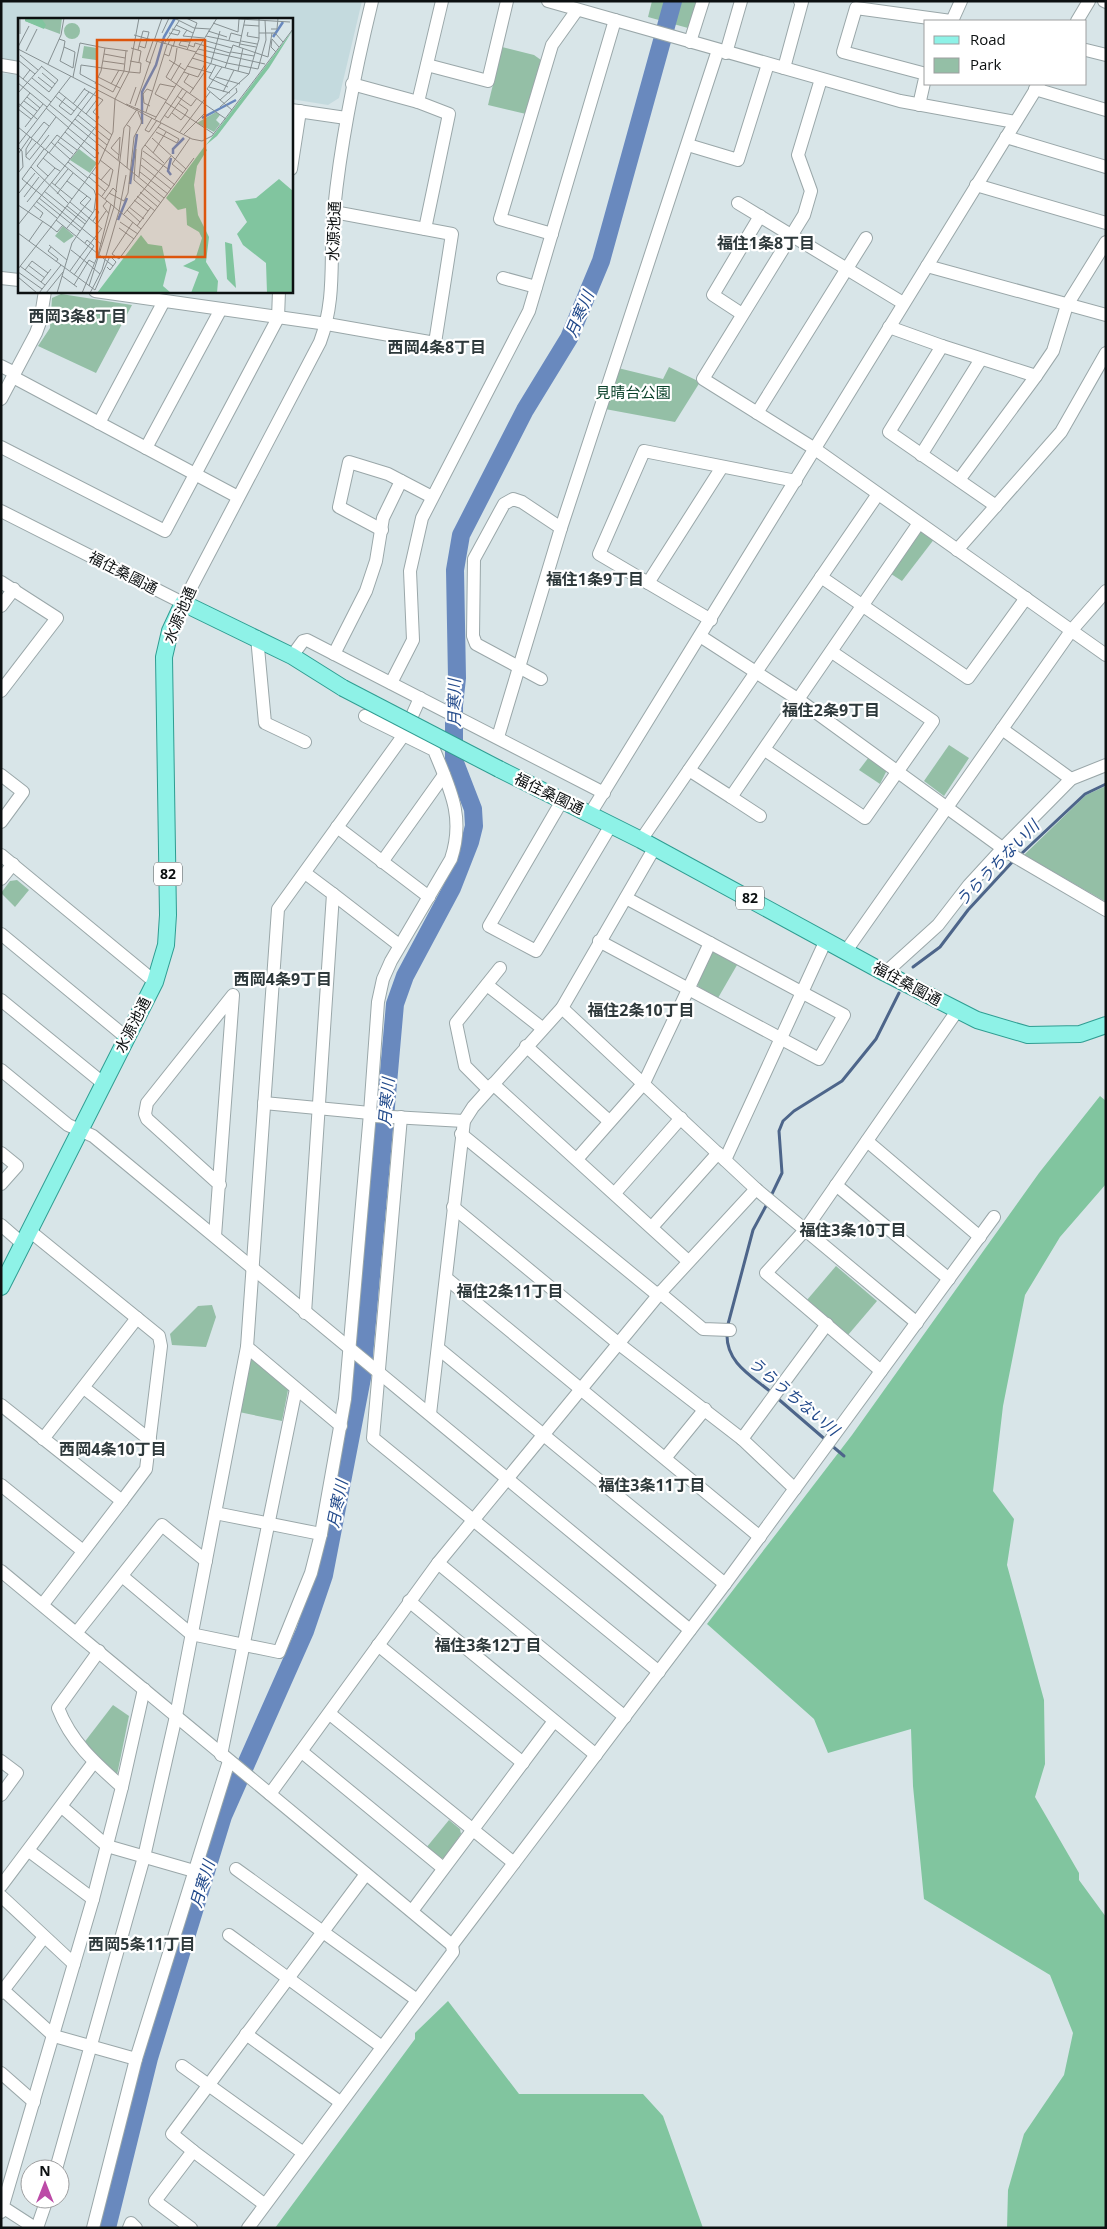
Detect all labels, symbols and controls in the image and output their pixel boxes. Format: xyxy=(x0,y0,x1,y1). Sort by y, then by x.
inset map xyxy=(18,18,292,292)
legend xyxy=(924,20,1087,85)
text: Road xyxy=(970,29,1006,49)
text: Park xyxy=(970,54,1001,74)
street label: 水源池通 xyxy=(322,201,344,261)
district label: 福住1条8丁目 xyxy=(717,232,815,254)
water label: 月寒川 xyxy=(559,286,599,340)
district label: 西岡3条8丁目 xyxy=(29,305,127,327)
district label: 西岡4条8丁目 xyxy=(388,336,486,358)
park label: 見晴台公園 xyxy=(595,382,671,402)
street label: 福住桑園通 xyxy=(85,546,161,598)
district label: 福住1条9丁目 xyxy=(546,568,644,590)
street label: 水源池通 xyxy=(158,583,200,646)
water label: 月寒川 xyxy=(443,677,465,727)
district label: 福住2条9丁目 xyxy=(782,699,880,721)
street label: 福住桑園通 xyxy=(511,768,588,819)
water label: うらうちない川 xyxy=(950,814,1045,911)
road number: 82 xyxy=(154,862,182,886)
road number: 82 xyxy=(736,886,764,910)
street label: 福住桑園通 xyxy=(870,957,945,1010)
district label: 西岡4条9丁目 xyxy=(234,968,332,990)
street label: 水源池通 xyxy=(110,993,155,1056)
district label: 福住2条10丁目 xyxy=(587,999,695,1021)
water label: 月寒川 xyxy=(373,1075,399,1127)
district label: 福住3条10丁目 xyxy=(799,1219,907,1241)
district label: 福住2条11丁目 xyxy=(456,1280,564,1302)
water label: うらうちない川 xyxy=(744,1352,845,1442)
district label: 西岡4条10丁目 xyxy=(59,1438,167,1460)
district label: 福住3条11丁目 xyxy=(598,1474,706,1496)
water label: 月寒川 xyxy=(322,1476,353,1530)
district label: 福住3条12丁目 xyxy=(434,1634,542,1656)
water label: 月寒川 xyxy=(184,1856,220,1910)
district label: 西岡5条11丁目 xyxy=(88,1933,196,1955)
north arrow xyxy=(20,2159,70,2209)
text: N xyxy=(39,2161,51,2180)

